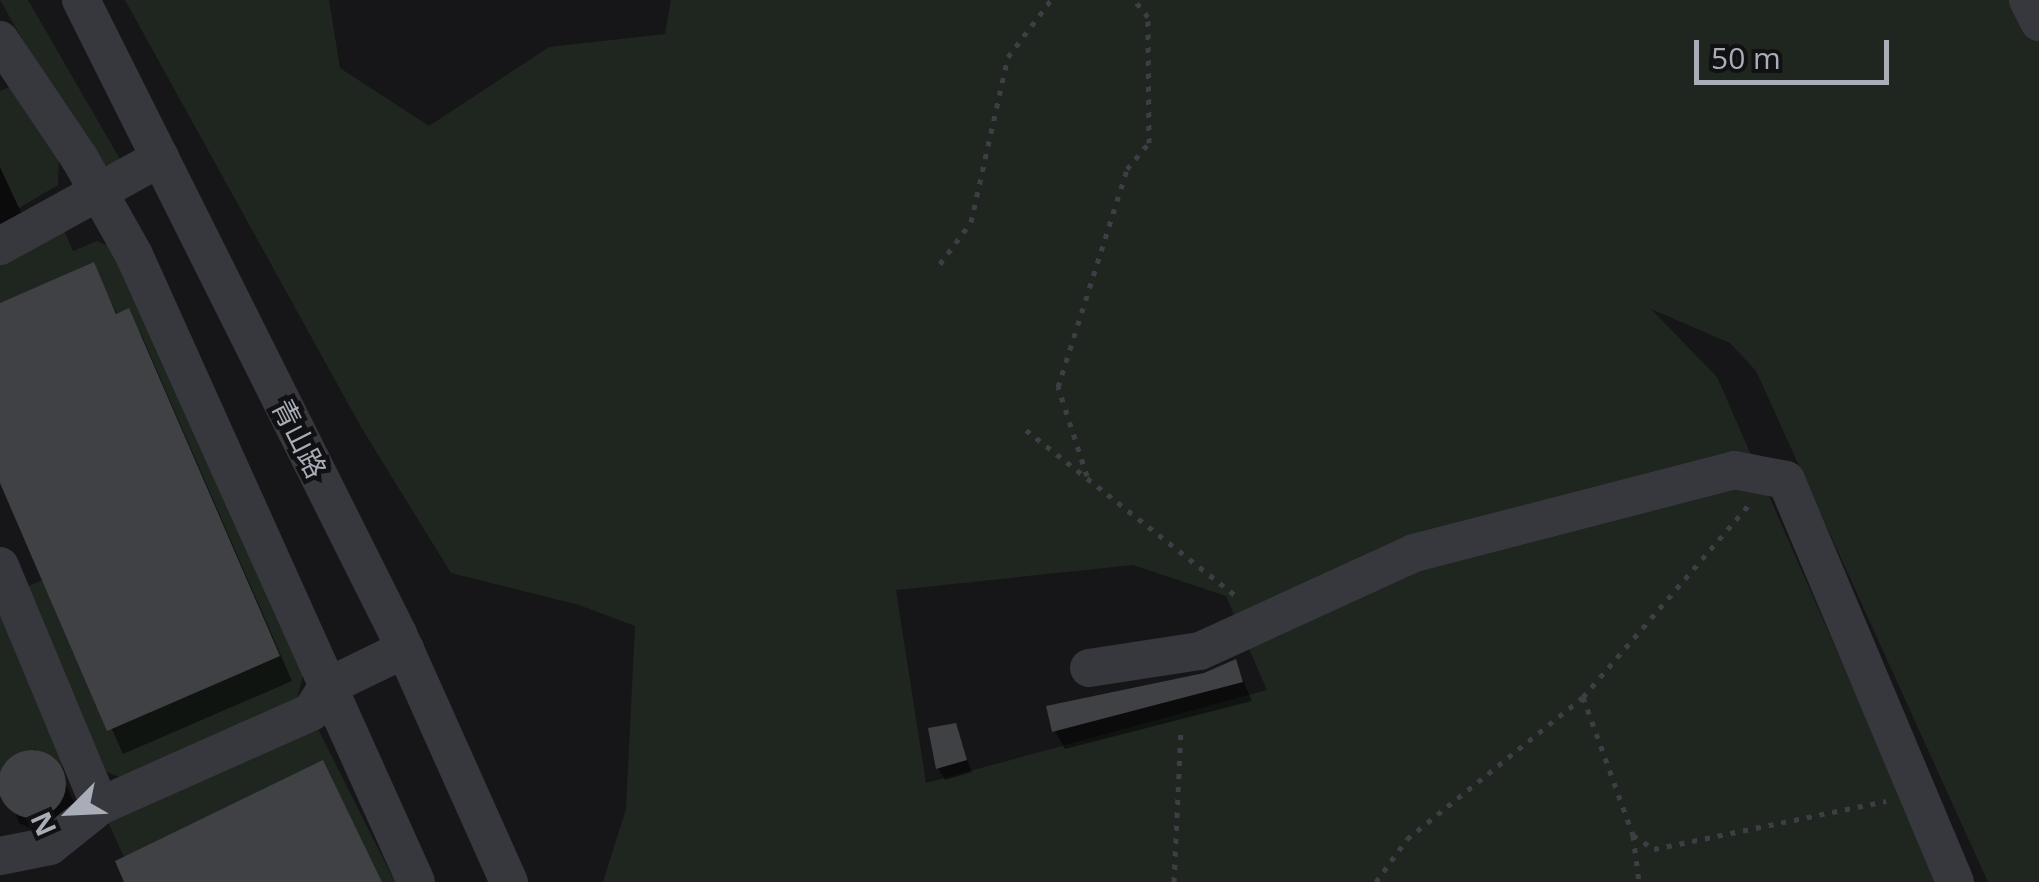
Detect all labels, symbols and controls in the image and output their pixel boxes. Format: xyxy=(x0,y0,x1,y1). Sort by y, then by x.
scale bar xyxy=(1699,20,1894,82)
text: 50 m xyxy=(1711,37,1781,78)
street label: 青山路 xyxy=(266,393,334,483)
north arrow xyxy=(20,762,120,862)
text: N xyxy=(21,806,65,842)

